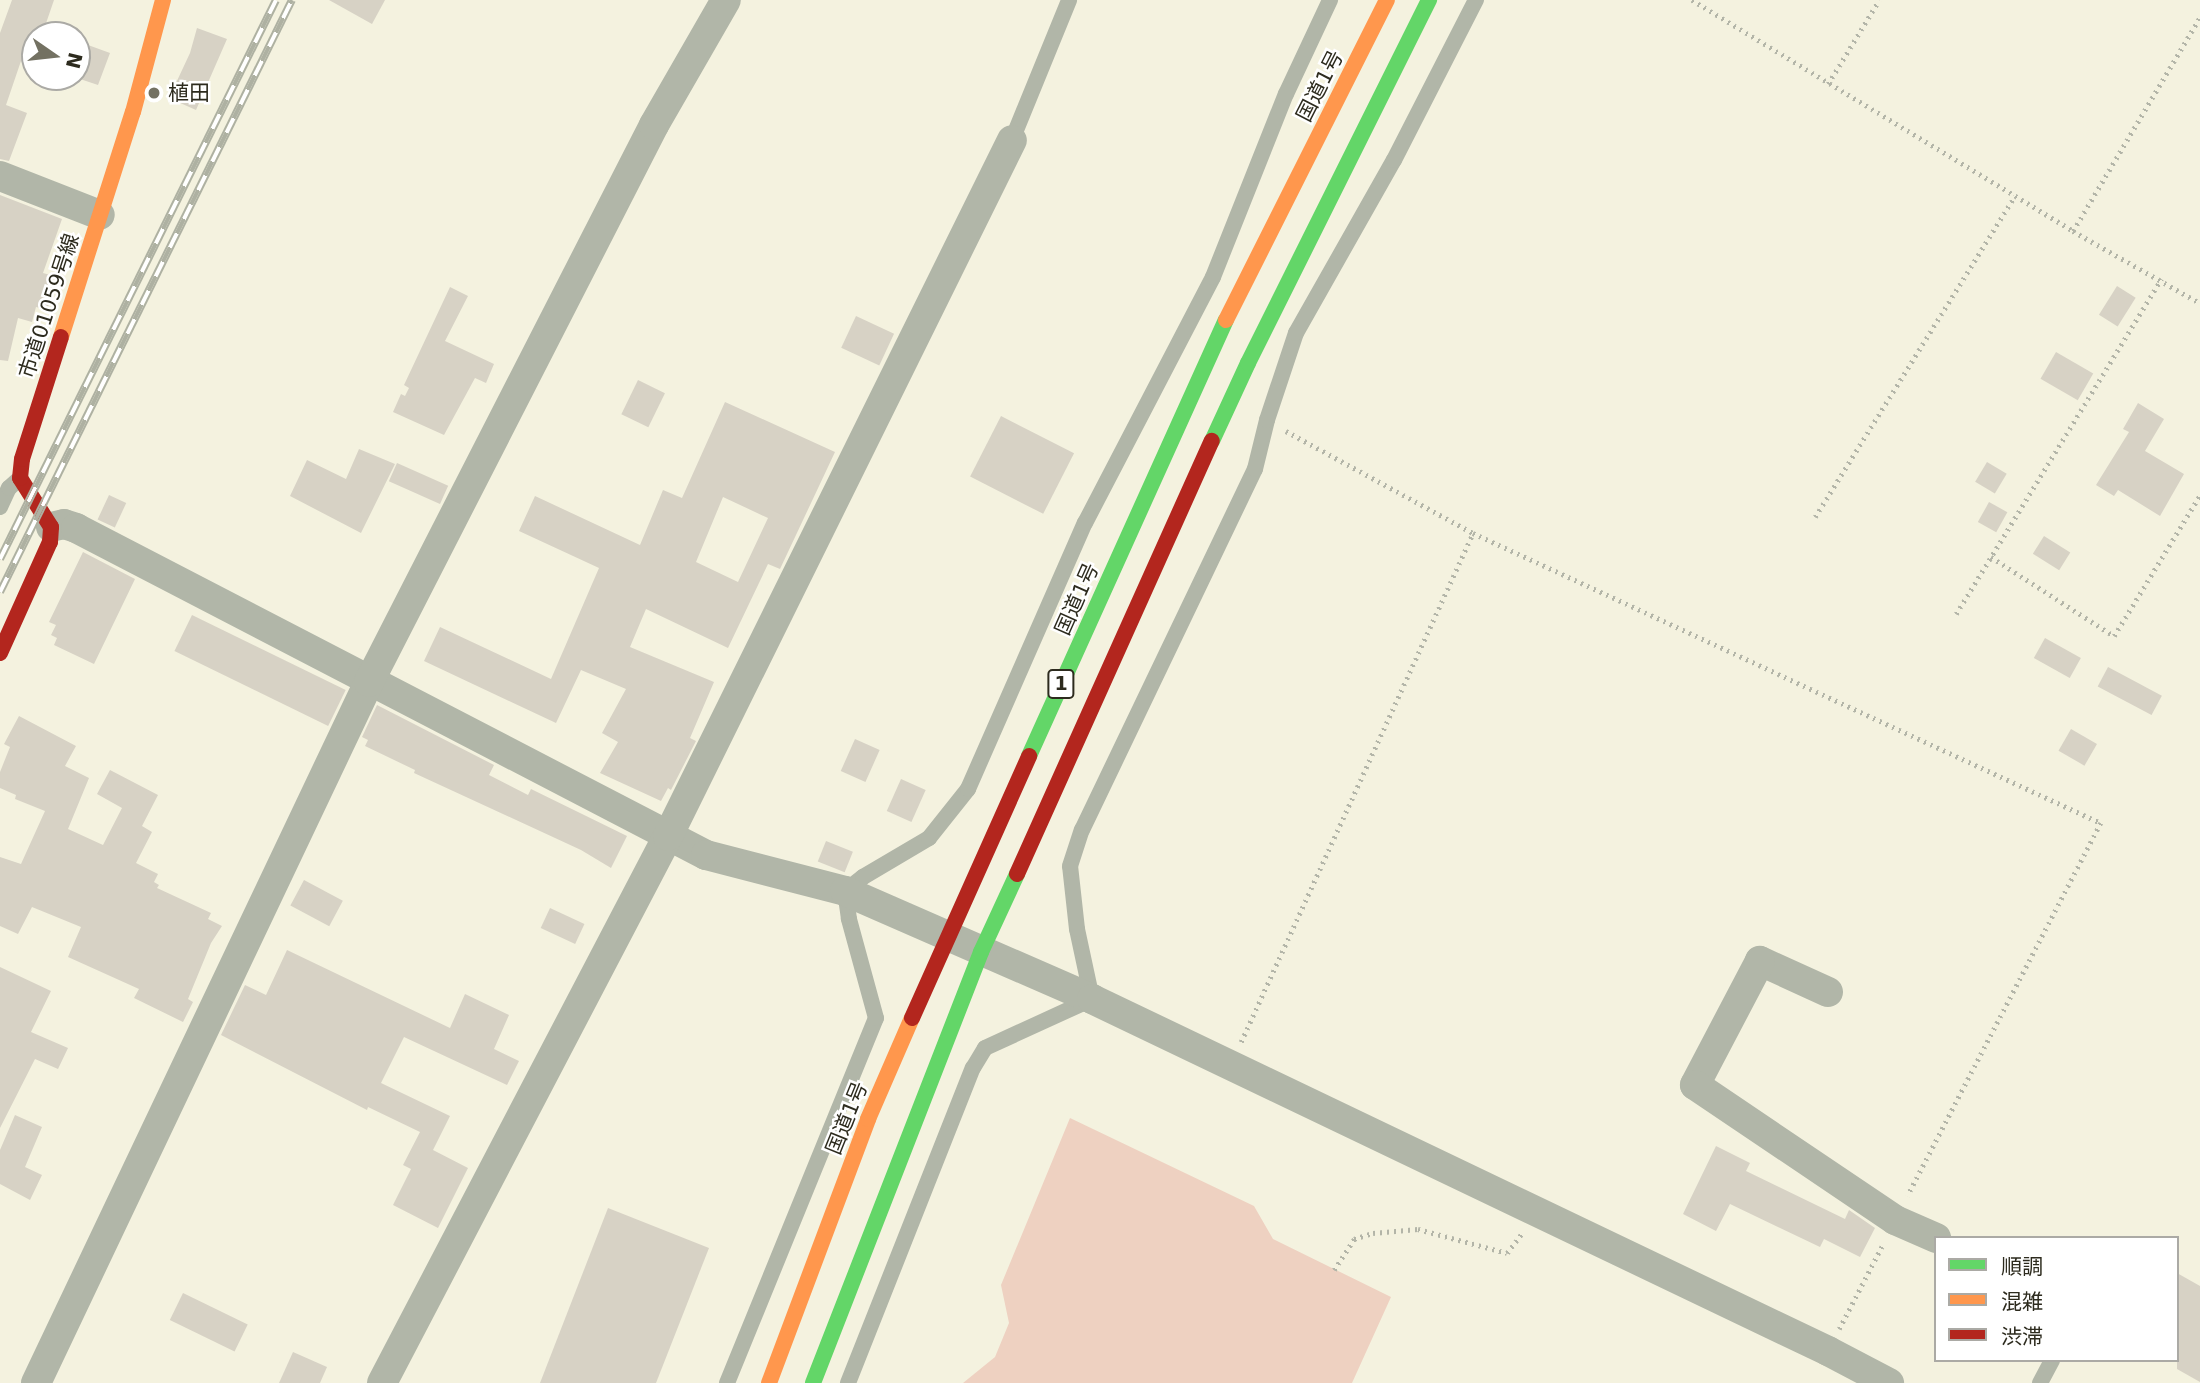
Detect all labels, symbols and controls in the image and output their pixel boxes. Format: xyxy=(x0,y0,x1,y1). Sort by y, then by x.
north arrow xyxy=(21,21,91,91)
street label: 国道1号 xyxy=(1291,46,1349,126)
text: N xyxy=(62,50,87,71)
place label: 植田 xyxy=(168,80,210,106)
marker: 植田 xyxy=(146,85,162,101)
street label: 市道01059号線 xyxy=(14,230,84,382)
street label: 国道1号 xyxy=(1050,559,1104,639)
road number: 1 xyxy=(1047,668,1075,699)
street label: 国道1号 xyxy=(821,1078,873,1158)
legend xyxy=(1934,1236,2179,1362)
text: 順調 xyxy=(2001,1255,2043,1279)
text: 混雑 xyxy=(2001,1290,2043,1314)
text: 渋滞 xyxy=(2001,1325,2043,1349)

